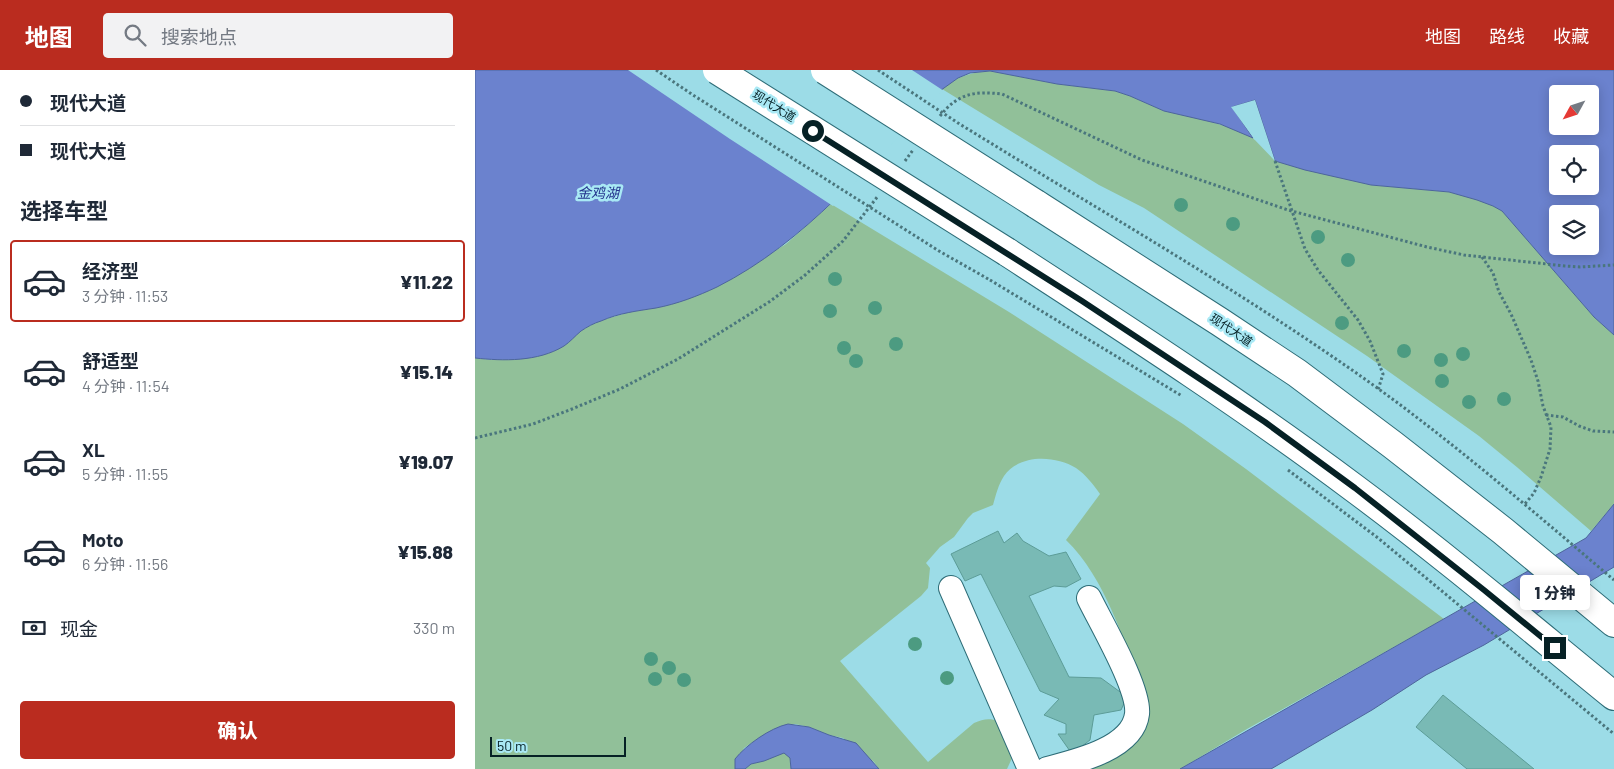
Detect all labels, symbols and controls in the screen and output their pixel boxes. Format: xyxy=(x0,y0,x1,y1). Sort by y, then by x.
search box xyxy=(103,13,453,58)
icon: search xyxy=(121,21,149,49)
text: 地图 xyxy=(25,22,73,51)
text: 搜索地点 xyxy=(161,25,237,48)
text: 地图 xyxy=(1425,25,1461,47)
text: 路线 xyxy=(1489,25,1525,47)
text: 收藏 xyxy=(1553,25,1589,47)
north arrow xyxy=(1549,85,1599,135)
map controls xyxy=(1549,85,1599,255)
street label: 现代大道 xyxy=(750,86,799,124)
text: 现代大道 xyxy=(50,91,126,114)
route start xyxy=(802,120,824,142)
text: 现代大道 xyxy=(50,139,126,162)
button: locate xyxy=(1549,145,1599,195)
water label: 金鸡湖 xyxy=(577,184,621,201)
text: 选择车型 xyxy=(20,197,108,223)
button: layers xyxy=(1549,205,1599,255)
icon: car xyxy=(22,259,67,304)
text: 经济型 xyxy=(82,259,139,282)
text: ¥11.22 xyxy=(400,270,453,293)
text: 3 分钟 · 11:53 xyxy=(82,286,168,305)
street label: 现代大道 xyxy=(1208,310,1255,348)
icon: car xyxy=(22,349,67,394)
text: 舒适型 xyxy=(82,349,139,372)
text: ¥15.14 xyxy=(399,360,453,383)
text: 4 分钟 · 11:54 xyxy=(82,376,170,395)
text: XL xyxy=(82,438,105,461)
icon: car xyxy=(22,439,67,484)
text: ¥19.07 xyxy=(398,450,453,473)
text: 5 分钟 · 11:55 xyxy=(82,464,168,483)
text: Moto xyxy=(82,528,124,551)
icon: car xyxy=(22,529,67,574)
text: ¥15.88 xyxy=(397,540,453,563)
text: 6 分钟 · 11:56 xyxy=(82,554,168,573)
callout: 1 分钟 xyxy=(1520,576,1590,610)
text: 1 分钟 xyxy=(1535,583,1575,602)
icon: cash xyxy=(20,614,48,642)
text: 现金 xyxy=(60,617,98,640)
text: 330 m xyxy=(413,618,455,637)
route end xyxy=(1544,637,1566,659)
button: 确认 xyxy=(20,701,455,759)
scale bar xyxy=(490,734,626,757)
text: 50 m xyxy=(497,737,526,754)

